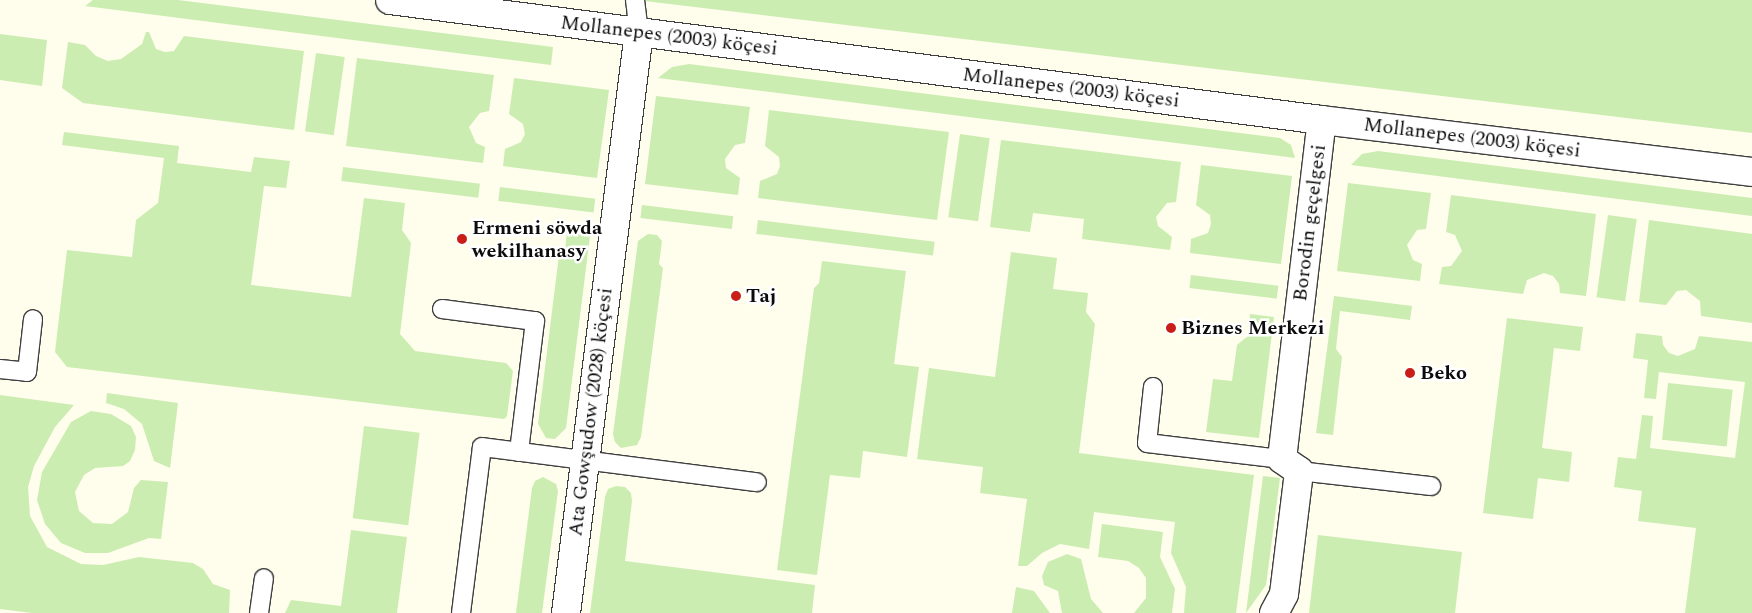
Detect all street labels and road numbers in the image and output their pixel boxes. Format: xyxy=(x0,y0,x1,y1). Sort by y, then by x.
street label: Mollanepes (2003) köçesi xyxy=(559,11,779,61)
street label: Mollanepes (2003) köçesi xyxy=(961,63,1181,113)
street label: Mollanepes (2003) köçesi xyxy=(1362,113,1582,163)
street label: Borodin geçelgesi xyxy=(1288,143,1332,303)
street label: Ata Gowşudow (2028) köçesi xyxy=(564,286,618,538)

